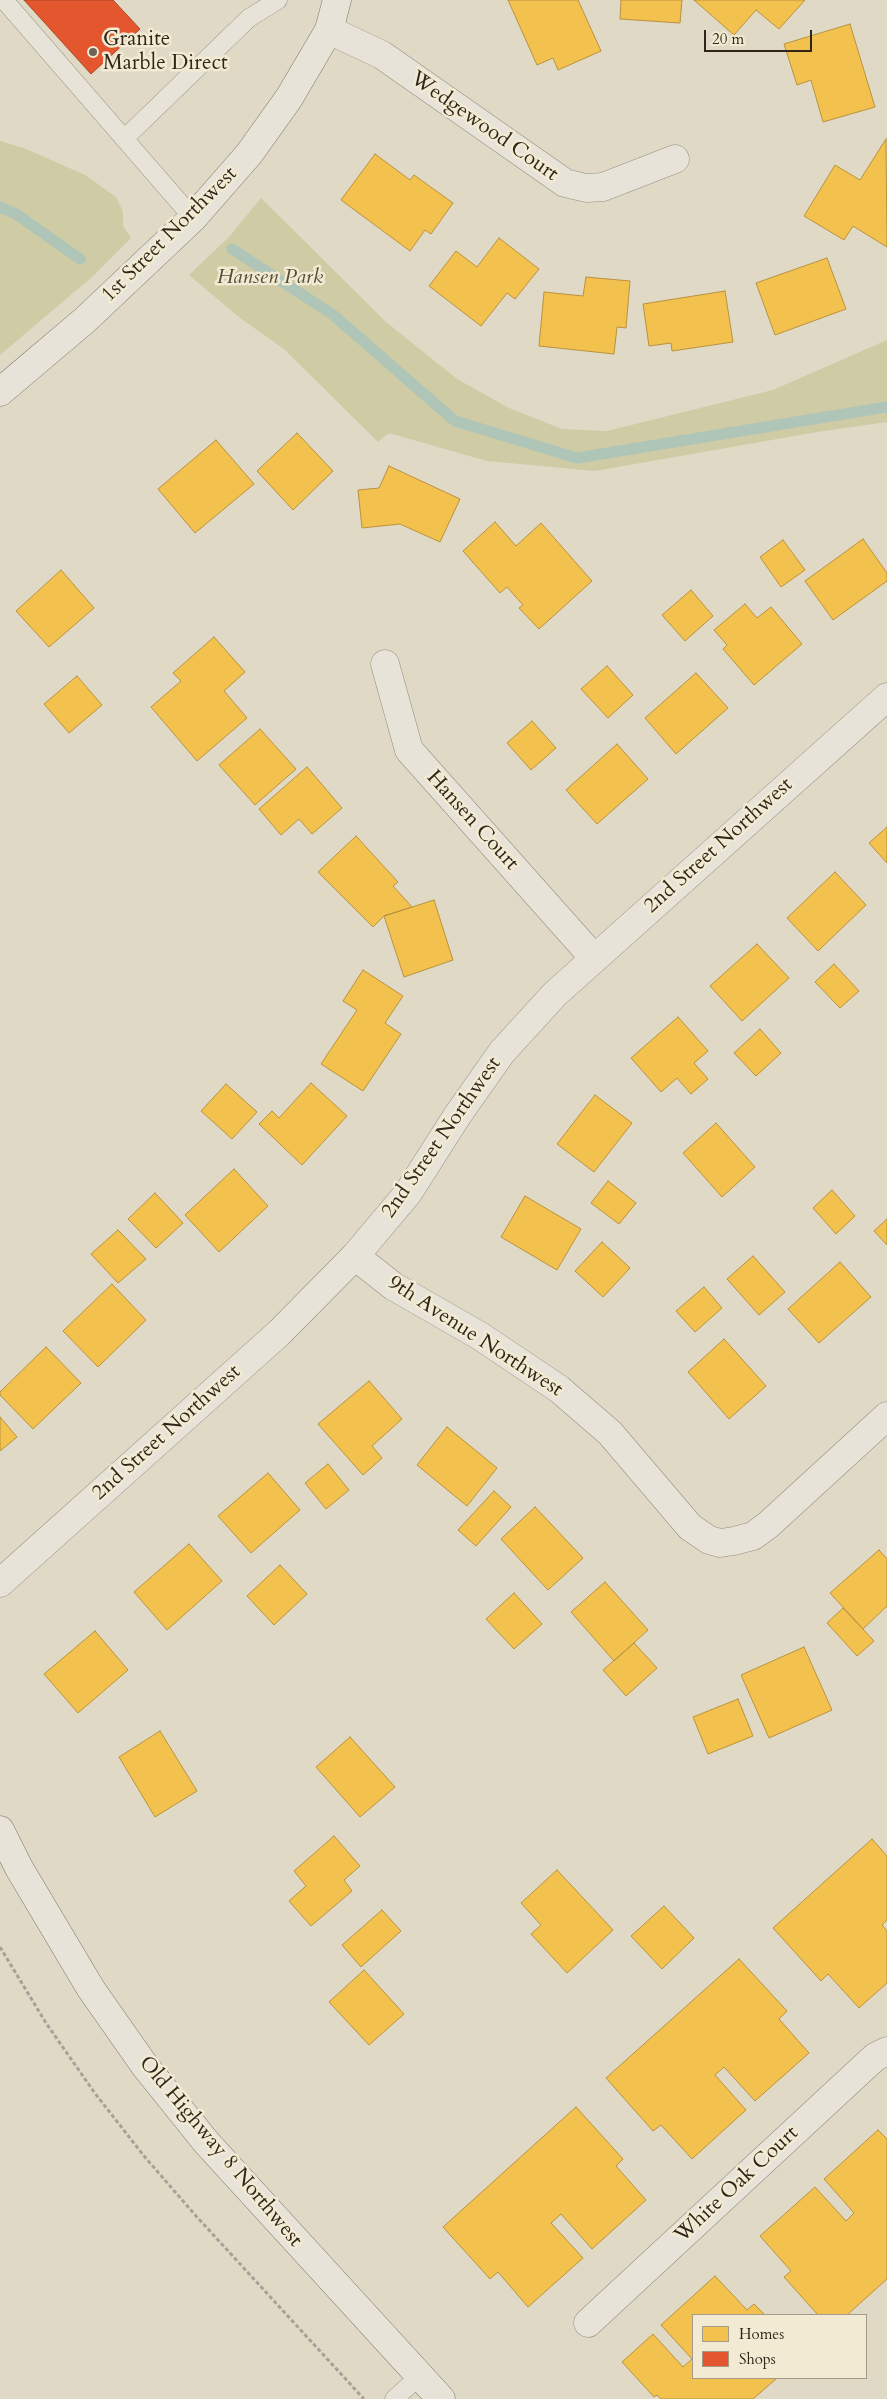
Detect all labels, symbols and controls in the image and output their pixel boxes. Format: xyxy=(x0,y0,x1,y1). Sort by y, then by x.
scale bar xyxy=(707,20,814,52)
place label: Granite Marble Direct xyxy=(103,27,228,77)
text: 20 m xyxy=(712,29,744,49)
marker: Granite Marble Direct xyxy=(87,46,99,58)
street label: Wedgewood Court xyxy=(405,67,563,187)
street label: 1st Street Northwest xyxy=(97,162,243,308)
park label: Hansen Park xyxy=(217,265,323,291)
street label: Hansen Court xyxy=(421,766,523,876)
street label: 2nd Street Northwest xyxy=(640,773,798,919)
street label: 2nd Street Northwest xyxy=(377,1053,507,1223)
street label: 9th Avenue Northwest xyxy=(383,1271,567,1403)
street label: 2nd Street Northwest xyxy=(88,1360,246,1506)
street label: Old Highway 8 Northwest xyxy=(133,2052,307,2252)
street label: White Oak Court xyxy=(670,2121,804,2249)
legend xyxy=(692,2314,867,2379)
text: Homes xyxy=(739,2324,784,2344)
text: Shops xyxy=(739,2349,776,2369)

